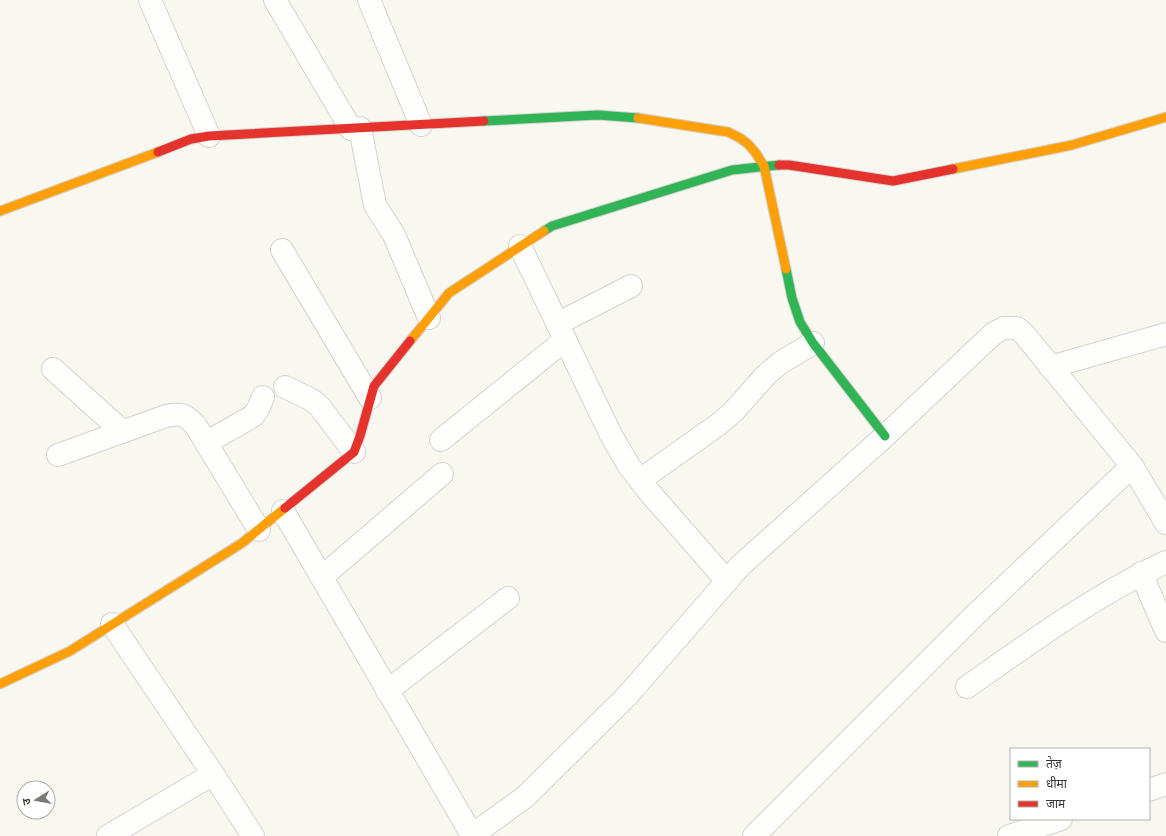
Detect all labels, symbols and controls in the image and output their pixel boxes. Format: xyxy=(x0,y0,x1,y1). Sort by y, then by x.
legend xyxy=(1010,748,1150,820)
text: तेज़ xyxy=(1046,755,1063,772)
text: धीमा xyxy=(1046,775,1068,792)
north arrow xyxy=(16,780,56,820)
text: जाम xyxy=(1046,795,1066,812)
text: उ xyxy=(18,797,34,807)

